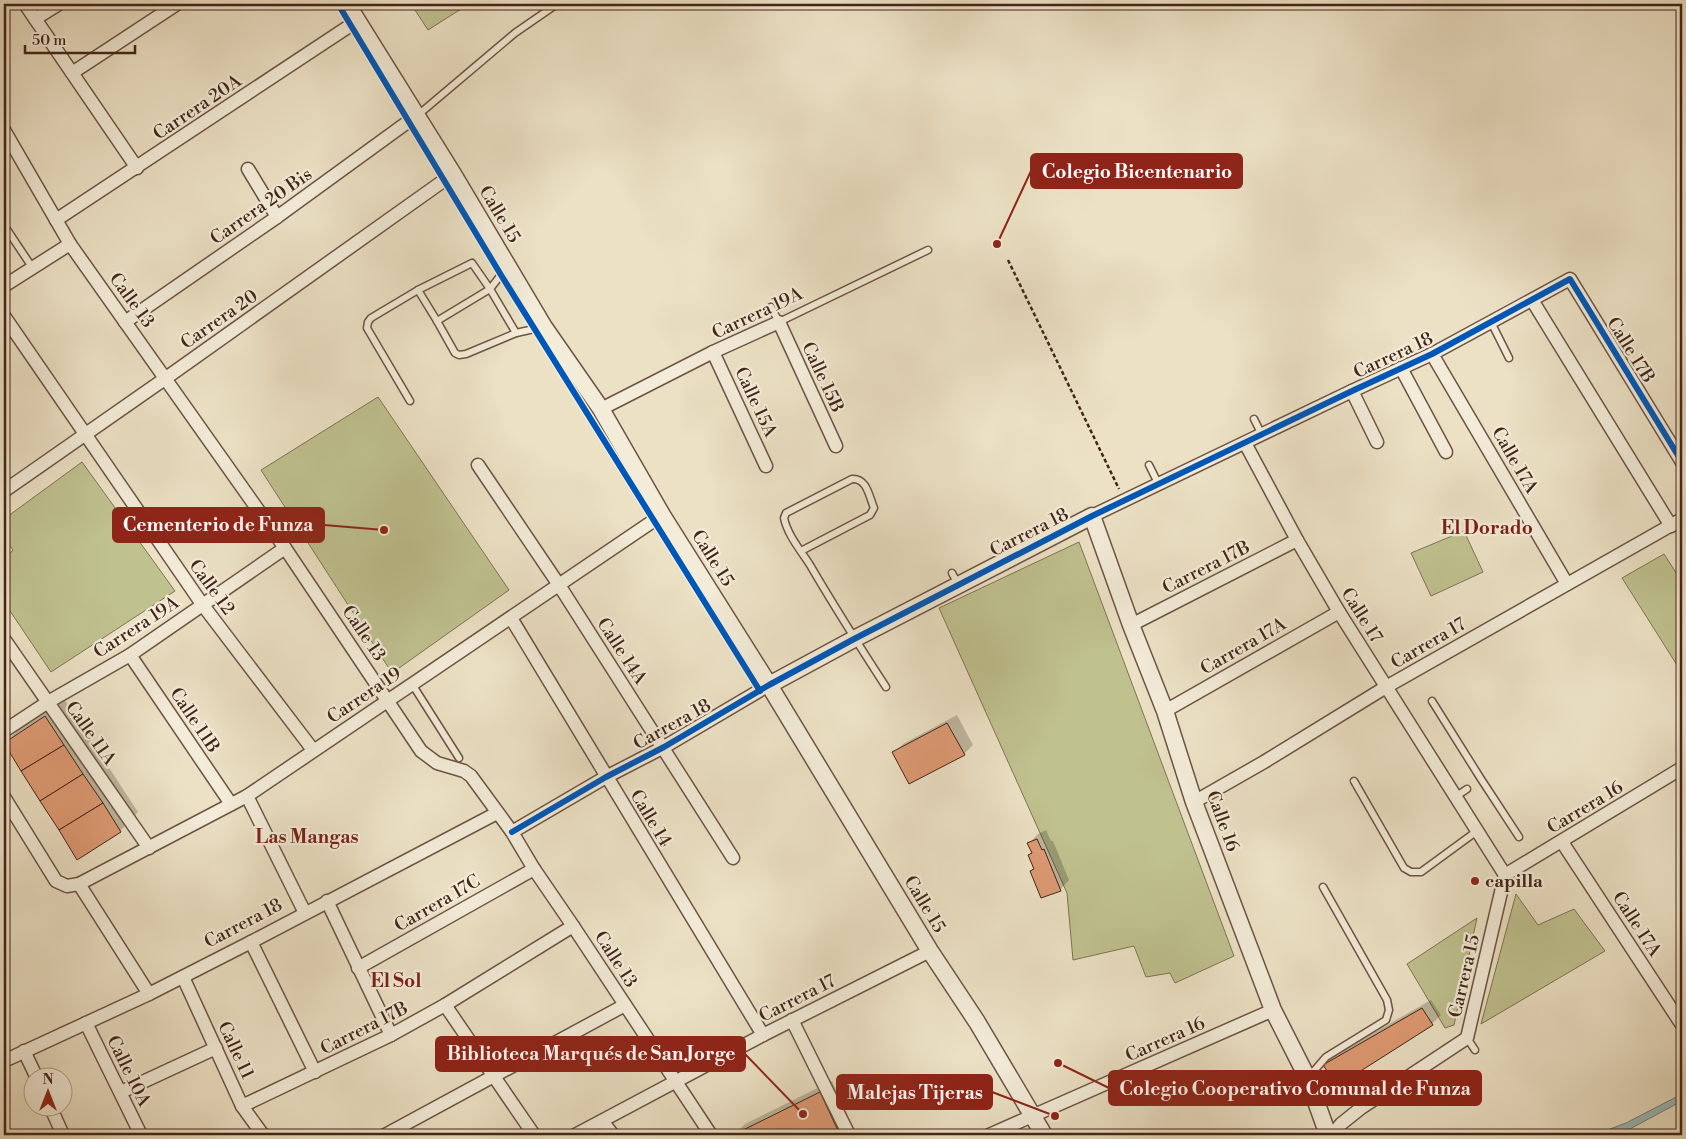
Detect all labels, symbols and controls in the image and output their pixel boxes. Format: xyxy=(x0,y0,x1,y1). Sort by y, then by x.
scale bar xyxy=(25,22,135,54)
text: 50 m xyxy=(32,31,66,50)
street label: Carrera 20A xyxy=(149,69,246,145)
callout: Colegio Bicentenario xyxy=(1031,154,1242,188)
text: Colegio Bicentenario xyxy=(1042,160,1232,184)
street label: Carrera 20 Bis xyxy=(206,163,317,250)
street label: Calle 15 xyxy=(474,182,526,247)
street label: Calle 13 xyxy=(104,268,159,332)
street label: Carrera 19A xyxy=(708,282,807,344)
street label: Carrera 20 xyxy=(176,284,262,354)
street label: Calle 17B xyxy=(1601,313,1660,388)
street label: Carrera 18 xyxy=(1350,327,1437,384)
street label: Calle 15B xyxy=(796,338,849,416)
street label: Calle 15A xyxy=(729,363,782,442)
street label: Calle 17A xyxy=(1486,423,1543,498)
street label: Carrera 18 xyxy=(986,503,1072,562)
callout: Cementerio de Funza xyxy=(113,508,324,542)
text: Cementerio de Funza xyxy=(123,513,314,537)
district label: El Dorado xyxy=(1441,516,1533,540)
street label: Calle 15 xyxy=(686,526,739,591)
street label: Carrera 17B xyxy=(1159,536,1254,599)
street label: Calle 12 xyxy=(184,555,240,620)
street label: Calle 17 xyxy=(1336,583,1387,647)
street label: Carrera 19A xyxy=(89,591,184,664)
street label: Calle 13 xyxy=(337,601,391,666)
street label: Carrera 17A xyxy=(1196,612,1291,680)
street label: Carrera 17 xyxy=(1387,613,1470,674)
street label: Calle 14A xyxy=(592,614,652,690)
street label: Carrera 19 xyxy=(323,662,406,729)
street label: Calle 11B xyxy=(164,683,225,757)
street label: Carrera 18 xyxy=(629,694,715,755)
street label: Calle 11A xyxy=(60,697,121,770)
street label: Carrera 16 xyxy=(1543,776,1628,839)
street label: Calle 14 xyxy=(625,785,677,851)
street label: Calle 16 xyxy=(1201,788,1244,855)
district label: Las Mangas xyxy=(255,825,359,849)
street label: Carrera 17C xyxy=(390,870,484,937)
place label: capilla xyxy=(1485,870,1543,893)
street label: Calle 15 xyxy=(899,872,951,937)
marker: capilla xyxy=(1469,875,1481,887)
street label: Calle 17A xyxy=(1607,887,1667,962)
street label: Carrera 18 xyxy=(200,893,286,954)
street label: Calle 13 xyxy=(589,927,642,992)
street label: Carrera 15 xyxy=(1444,932,1485,1020)
district label: El Sol xyxy=(371,969,421,993)
street label: Carrera 17 xyxy=(755,969,839,1027)
street label: Carrera 17B xyxy=(317,997,412,1060)
street label: Carrera 16 xyxy=(1122,1012,1209,1067)
street label: Calle 11 xyxy=(212,1018,259,1083)
street label: Calle 10A xyxy=(101,1032,156,1111)
callout: Biblioteca Marqués de San Jorge xyxy=(436,1037,745,1071)
text: Biblioteca Marqués de San Jorge xyxy=(447,1042,735,1066)
north arrow xyxy=(22,1066,72,1116)
text: N xyxy=(42,1071,54,1089)
callout: Colegio Cooperativo Comunal de Funza xyxy=(1109,1071,1481,1105)
callout: Malejas Tijeras xyxy=(837,1075,992,1109)
text: Colegio Cooperativo Comunal de Funza xyxy=(1119,1077,1471,1101)
text: Malejas Tijeras xyxy=(847,1081,983,1105)

